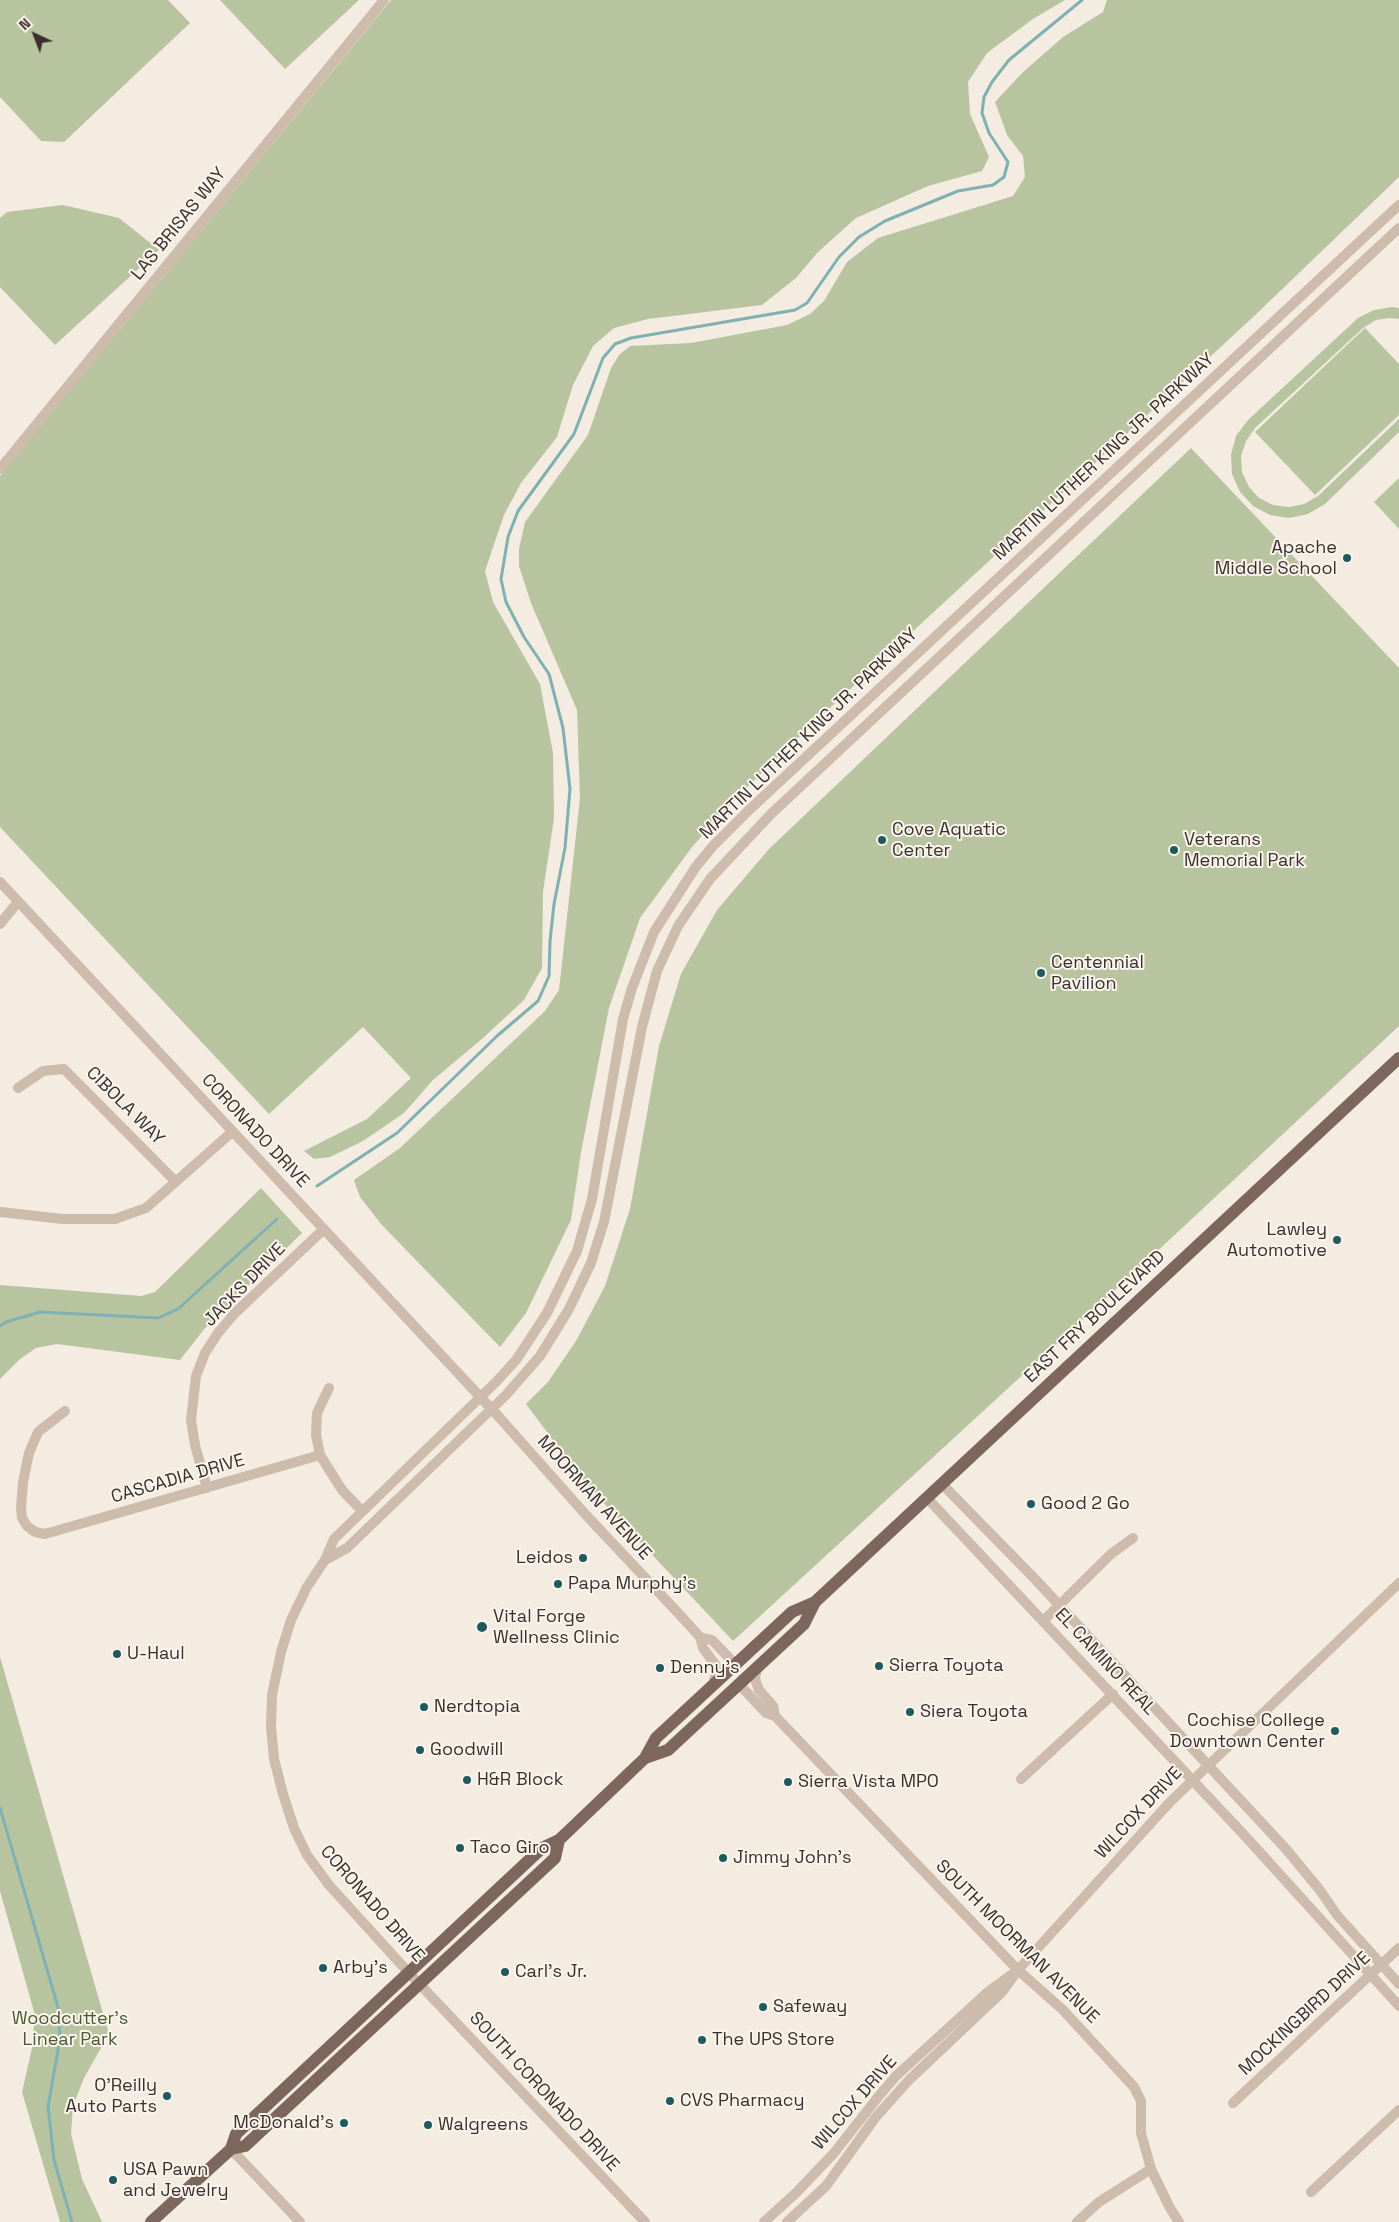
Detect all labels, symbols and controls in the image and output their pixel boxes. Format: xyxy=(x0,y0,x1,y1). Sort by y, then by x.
north arrow xyxy=(10,10,60,60)
text: N xyxy=(15,14,34,34)
street label: LAS BRISAS WAY xyxy=(127,163,231,285)
street label: MARTIN LUTHER KING JR. PARKWAY xyxy=(989,349,1219,565)
place label: Apache Middle School xyxy=(1215,537,1337,580)
marker: Apache Middle School xyxy=(1341,552,1353,564)
street label: MARTIN LUTHER KING JR. PARKWAY xyxy=(696,624,922,844)
place label: Cove Aquatic Center xyxy=(892,819,1006,862)
place label: Veterans Memorial Park xyxy=(1184,829,1305,872)
marker: Cove Aquatic Center xyxy=(876,834,888,846)
marker: Veterans Memorial Park xyxy=(1168,844,1180,856)
place label: Centennial Pavilion xyxy=(1051,952,1144,994)
marker: Centennial Pavilion xyxy=(1035,967,1047,979)
street label: CIBOLA WAY xyxy=(81,1062,169,1150)
street label: CORONADO DRIVE xyxy=(197,1070,313,1192)
place label: Lawley Automotive xyxy=(1227,1219,1327,1262)
marker: Lawley Automotive xyxy=(1331,1234,1343,1246)
street label: JACKS DRIVE xyxy=(200,1239,290,1331)
street label: EAST FRY BOULEVARD xyxy=(1020,1246,1170,1388)
street label: MOORMAN AVENUE xyxy=(532,1431,656,1565)
street label: CASCADIA DRIVE xyxy=(109,1450,247,1508)
place label: Good 2 Go xyxy=(1041,1493,1130,1515)
marker: Good 2 Go xyxy=(1025,1498,1037,1510)
place label: Leidos xyxy=(516,1547,573,1569)
marker: Leidos xyxy=(577,1552,589,1564)
place label: Papa Murphy's xyxy=(568,1573,696,1595)
marker: Papa Murphy's xyxy=(552,1578,564,1590)
street label: EL CAMINO REAL xyxy=(1050,1604,1160,1720)
place label: Vital Forge Wellness Clinic xyxy=(493,1606,620,1648)
marker: Vital Forge Wellness Clinic xyxy=(475,1620,489,1634)
place label: U-Haul xyxy=(127,1643,185,1665)
marker: U-Haul xyxy=(111,1648,123,1660)
place label: Sierra Toyota xyxy=(889,1655,1004,1677)
place label: Denny's xyxy=(670,1657,739,1679)
marker: Sierra Toyota xyxy=(873,1660,885,1672)
marker: Denny's xyxy=(654,1662,666,1674)
place label: Nerdtopia xyxy=(434,1696,520,1718)
marker: Nerdtopia xyxy=(418,1701,430,1713)
place label: Siera Toyota xyxy=(920,1701,1028,1723)
marker: Siera Toyota xyxy=(904,1706,916,1718)
place label: Cochise College Downtown Center xyxy=(1170,1710,1325,1752)
marker: Cochise College Downtown Center xyxy=(1329,1725,1341,1737)
place label: Goodwill xyxy=(430,1739,503,1761)
marker: Goodwill xyxy=(414,1744,426,1756)
street label: WILCOX DRIVE xyxy=(1091,1763,1187,1863)
place label: H&R Block xyxy=(477,1769,564,1791)
place label: Sierra Vista MPO xyxy=(798,1771,939,1793)
marker: H&R Block xyxy=(461,1774,473,1786)
marker: Sierra Vista MPO xyxy=(782,1776,794,1788)
place label: Taco Giro xyxy=(470,1837,550,1859)
street label: CORONADO DRIVE xyxy=(315,1841,429,1967)
marker: Taco Giro xyxy=(454,1842,466,1854)
place label: Jimmy John's xyxy=(733,1847,851,1869)
marker: Jimmy John's xyxy=(717,1852,729,1864)
street label: SOUTH MOORMAN AVENUE xyxy=(931,1856,1103,2028)
street label: MOCKINGBIRD DRIVE xyxy=(1235,1948,1375,2080)
place label: Arby's xyxy=(333,1957,388,1979)
place label: Carl's Jr. xyxy=(515,1961,587,1983)
marker: Arby's xyxy=(317,1962,329,1974)
marker: Carl's Jr. xyxy=(499,1966,511,1978)
place label: Safeway xyxy=(773,1996,847,2018)
marker: Safeway xyxy=(757,2001,769,2013)
park label: Woodcutter's Linear Park xyxy=(12,2008,128,2050)
street label: SOUTH CORONADO DRIVE xyxy=(465,2008,623,2176)
place label: The UPS Store xyxy=(712,2029,835,2051)
marker: The UPS Store xyxy=(696,2034,708,2046)
street label: WILCOX DRIVE xyxy=(808,2051,902,2155)
place label: O'Reilly Auto Parts xyxy=(65,2075,157,2118)
marker: O'Reilly Auto Parts xyxy=(161,2090,173,2102)
place label: CVS Pharmacy xyxy=(680,2090,804,2112)
marker: CVS Pharmacy xyxy=(664,2095,676,2107)
place label: McDonald's xyxy=(233,2112,334,2134)
place label: Walgreens xyxy=(438,2114,528,2136)
marker: McDonald's xyxy=(338,2117,350,2129)
marker: Walgreens xyxy=(422,2119,434,2131)
place label: USA Pawn and Jewelry xyxy=(123,2159,228,2202)
marker: USA Pawn and Jewelry xyxy=(107,2174,119,2186)

